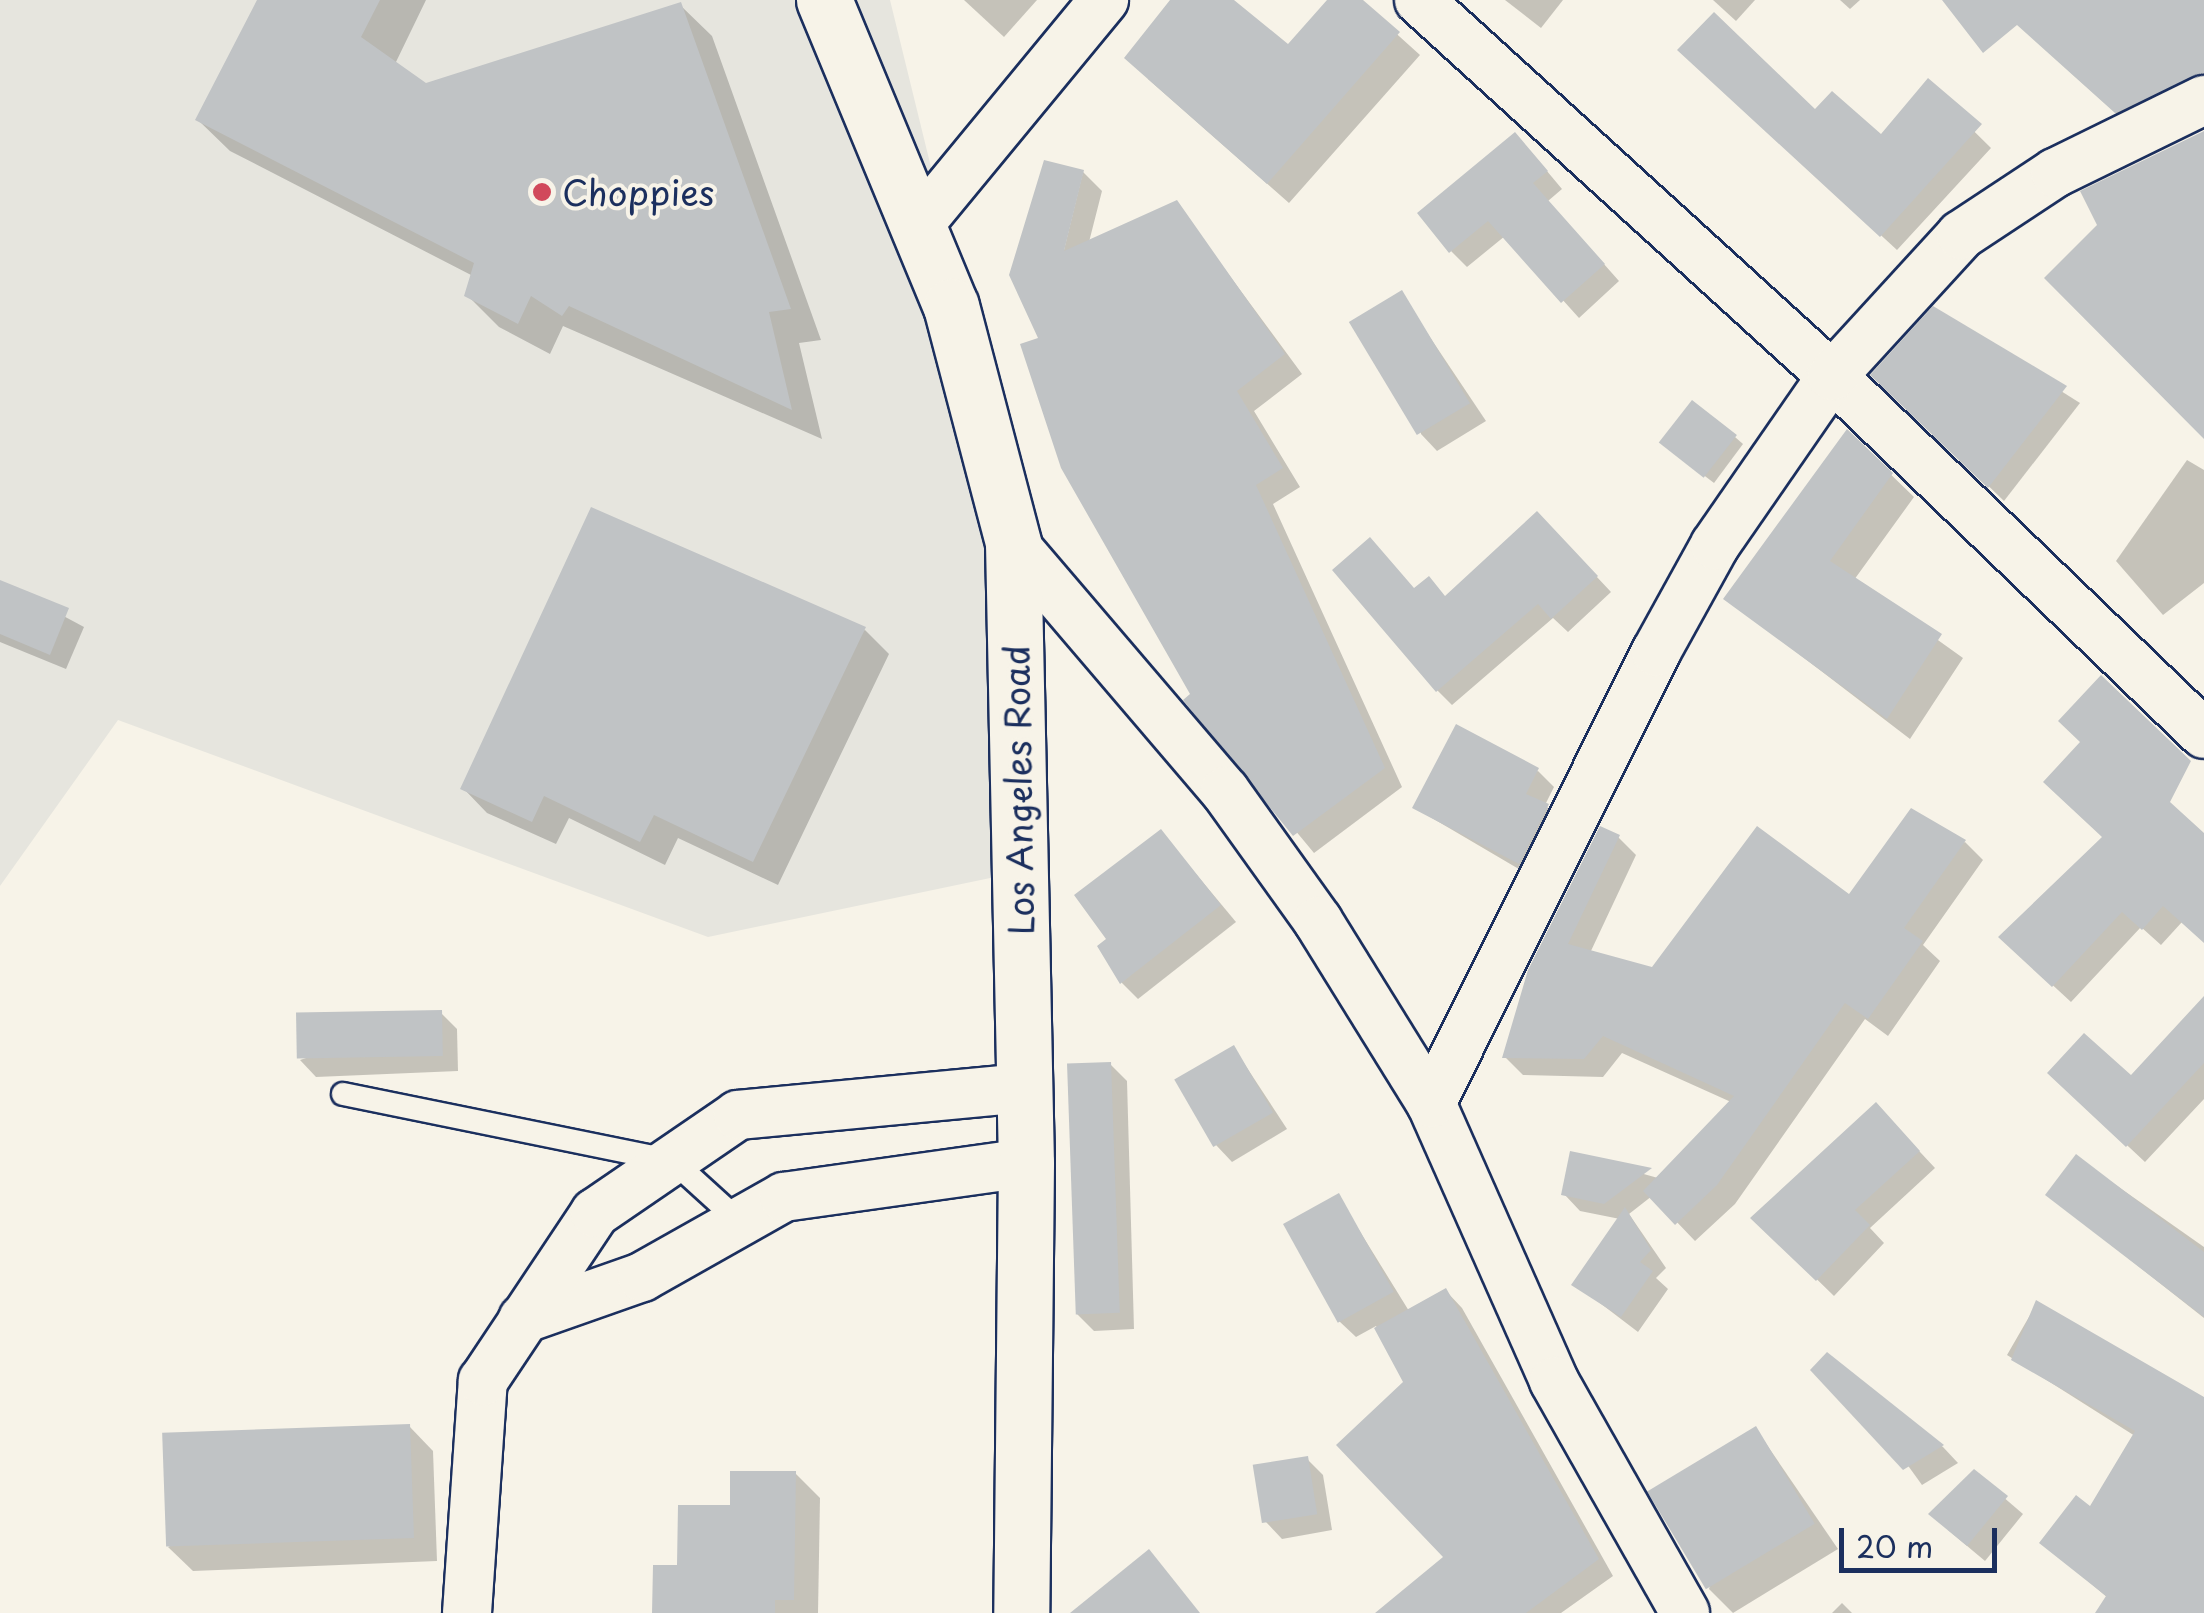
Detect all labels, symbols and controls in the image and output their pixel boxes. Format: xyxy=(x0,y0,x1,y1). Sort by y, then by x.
place label: Choppies xyxy=(562,171,715,213)
marker: Choppies xyxy=(531,181,553,203)
street label: Los Angeles Road xyxy=(994,642,1042,938)
scale bar xyxy=(1844,1508,2002,1570)
text: 20 m xyxy=(1856,1523,1933,1568)

